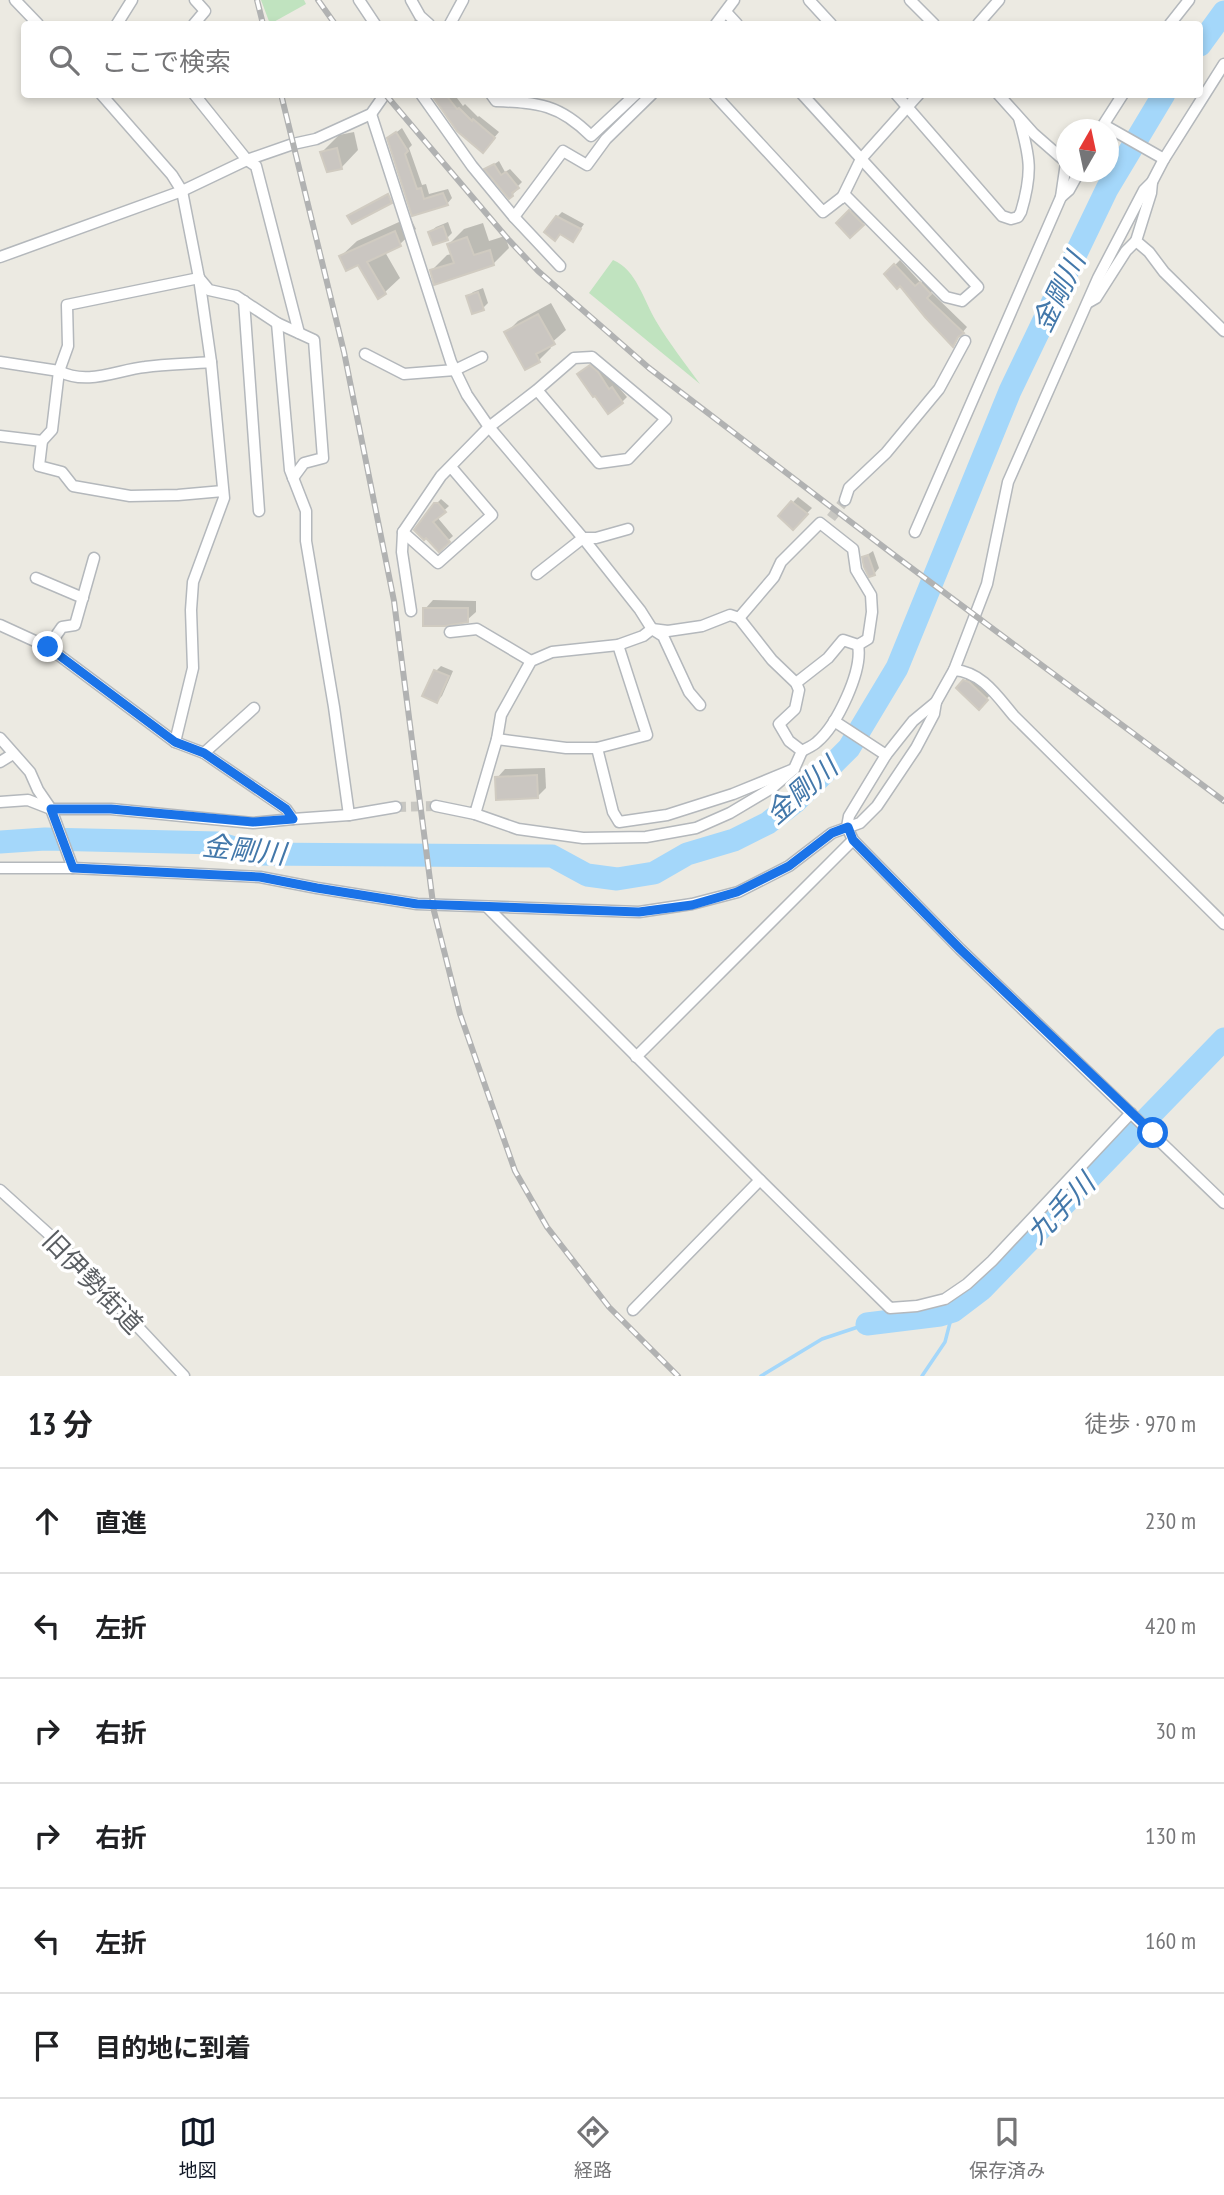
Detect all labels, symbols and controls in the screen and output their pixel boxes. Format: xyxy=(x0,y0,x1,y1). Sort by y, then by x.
search box xyxy=(21,21,1203,98)
icon: search xyxy=(45,41,83,79)
text: ここで検索 xyxy=(101,45,231,78)
north arrow xyxy=(1056,119,1119,182)
water label: 金剛川 xyxy=(1023,243,1094,338)
route end xyxy=(32,631,63,662)
water label: 金剛川 xyxy=(757,747,847,832)
water label: 金剛川 xyxy=(200,826,291,872)
route start xyxy=(1137,1117,1168,1148)
water label: 九手川 xyxy=(1018,1163,1105,1251)
street label: 旧伊勢街道 xyxy=(36,1224,150,1340)
text: 13 分 xyxy=(28,1404,93,1443)
text: 徒歩 · 970 m xyxy=(1084,1409,1196,1438)
icon: ahead xyxy=(28,1502,66,1540)
text: 直進 xyxy=(95,1506,147,1539)
text: 230 m xyxy=(1145,1506,1196,1535)
icon: left xyxy=(28,1607,66,1645)
text: 左折 xyxy=(95,1611,147,1644)
text: 420 m xyxy=(1145,1611,1196,1640)
icon: right xyxy=(28,1712,66,1750)
text: 右折 xyxy=(95,1716,147,1749)
text: 30 m xyxy=(1155,1716,1196,1745)
icon: right xyxy=(28,1817,66,1855)
text: 右折 xyxy=(95,1821,147,1854)
text: 130 m xyxy=(1145,1821,1196,1850)
icon: left xyxy=(28,1922,66,1960)
text: 左折 xyxy=(95,1926,147,1959)
text: 160 m xyxy=(1145,1926,1196,1955)
icon: arrive xyxy=(28,2027,66,2065)
text: 目的地に到着 xyxy=(95,2031,251,2064)
tab: 地図 xyxy=(179,2113,217,2182)
tab: 経路 xyxy=(574,2113,612,2182)
tab: 保存済み xyxy=(969,2113,1045,2182)

